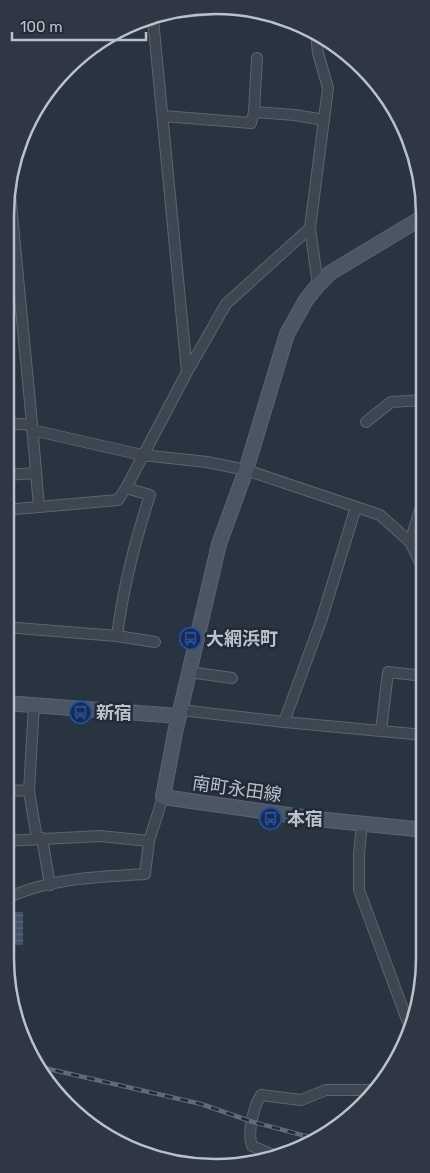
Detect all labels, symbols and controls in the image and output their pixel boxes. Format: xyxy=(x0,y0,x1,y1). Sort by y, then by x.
scale bar xyxy=(12,10,146,42)
text: 100 m xyxy=(20,18,62,36)
bus stop icon: 大網浜町 xyxy=(178,627,202,651)
place label: 大網浜町 xyxy=(206,628,278,650)
bus stop icon: 新宿 xyxy=(68,701,92,725)
place label: 新宿 xyxy=(96,702,132,724)
street label: 南町永田線 xyxy=(191,772,283,806)
bus stop icon: 本宿 xyxy=(259,807,283,831)
place label: 本宿 xyxy=(287,808,323,830)

